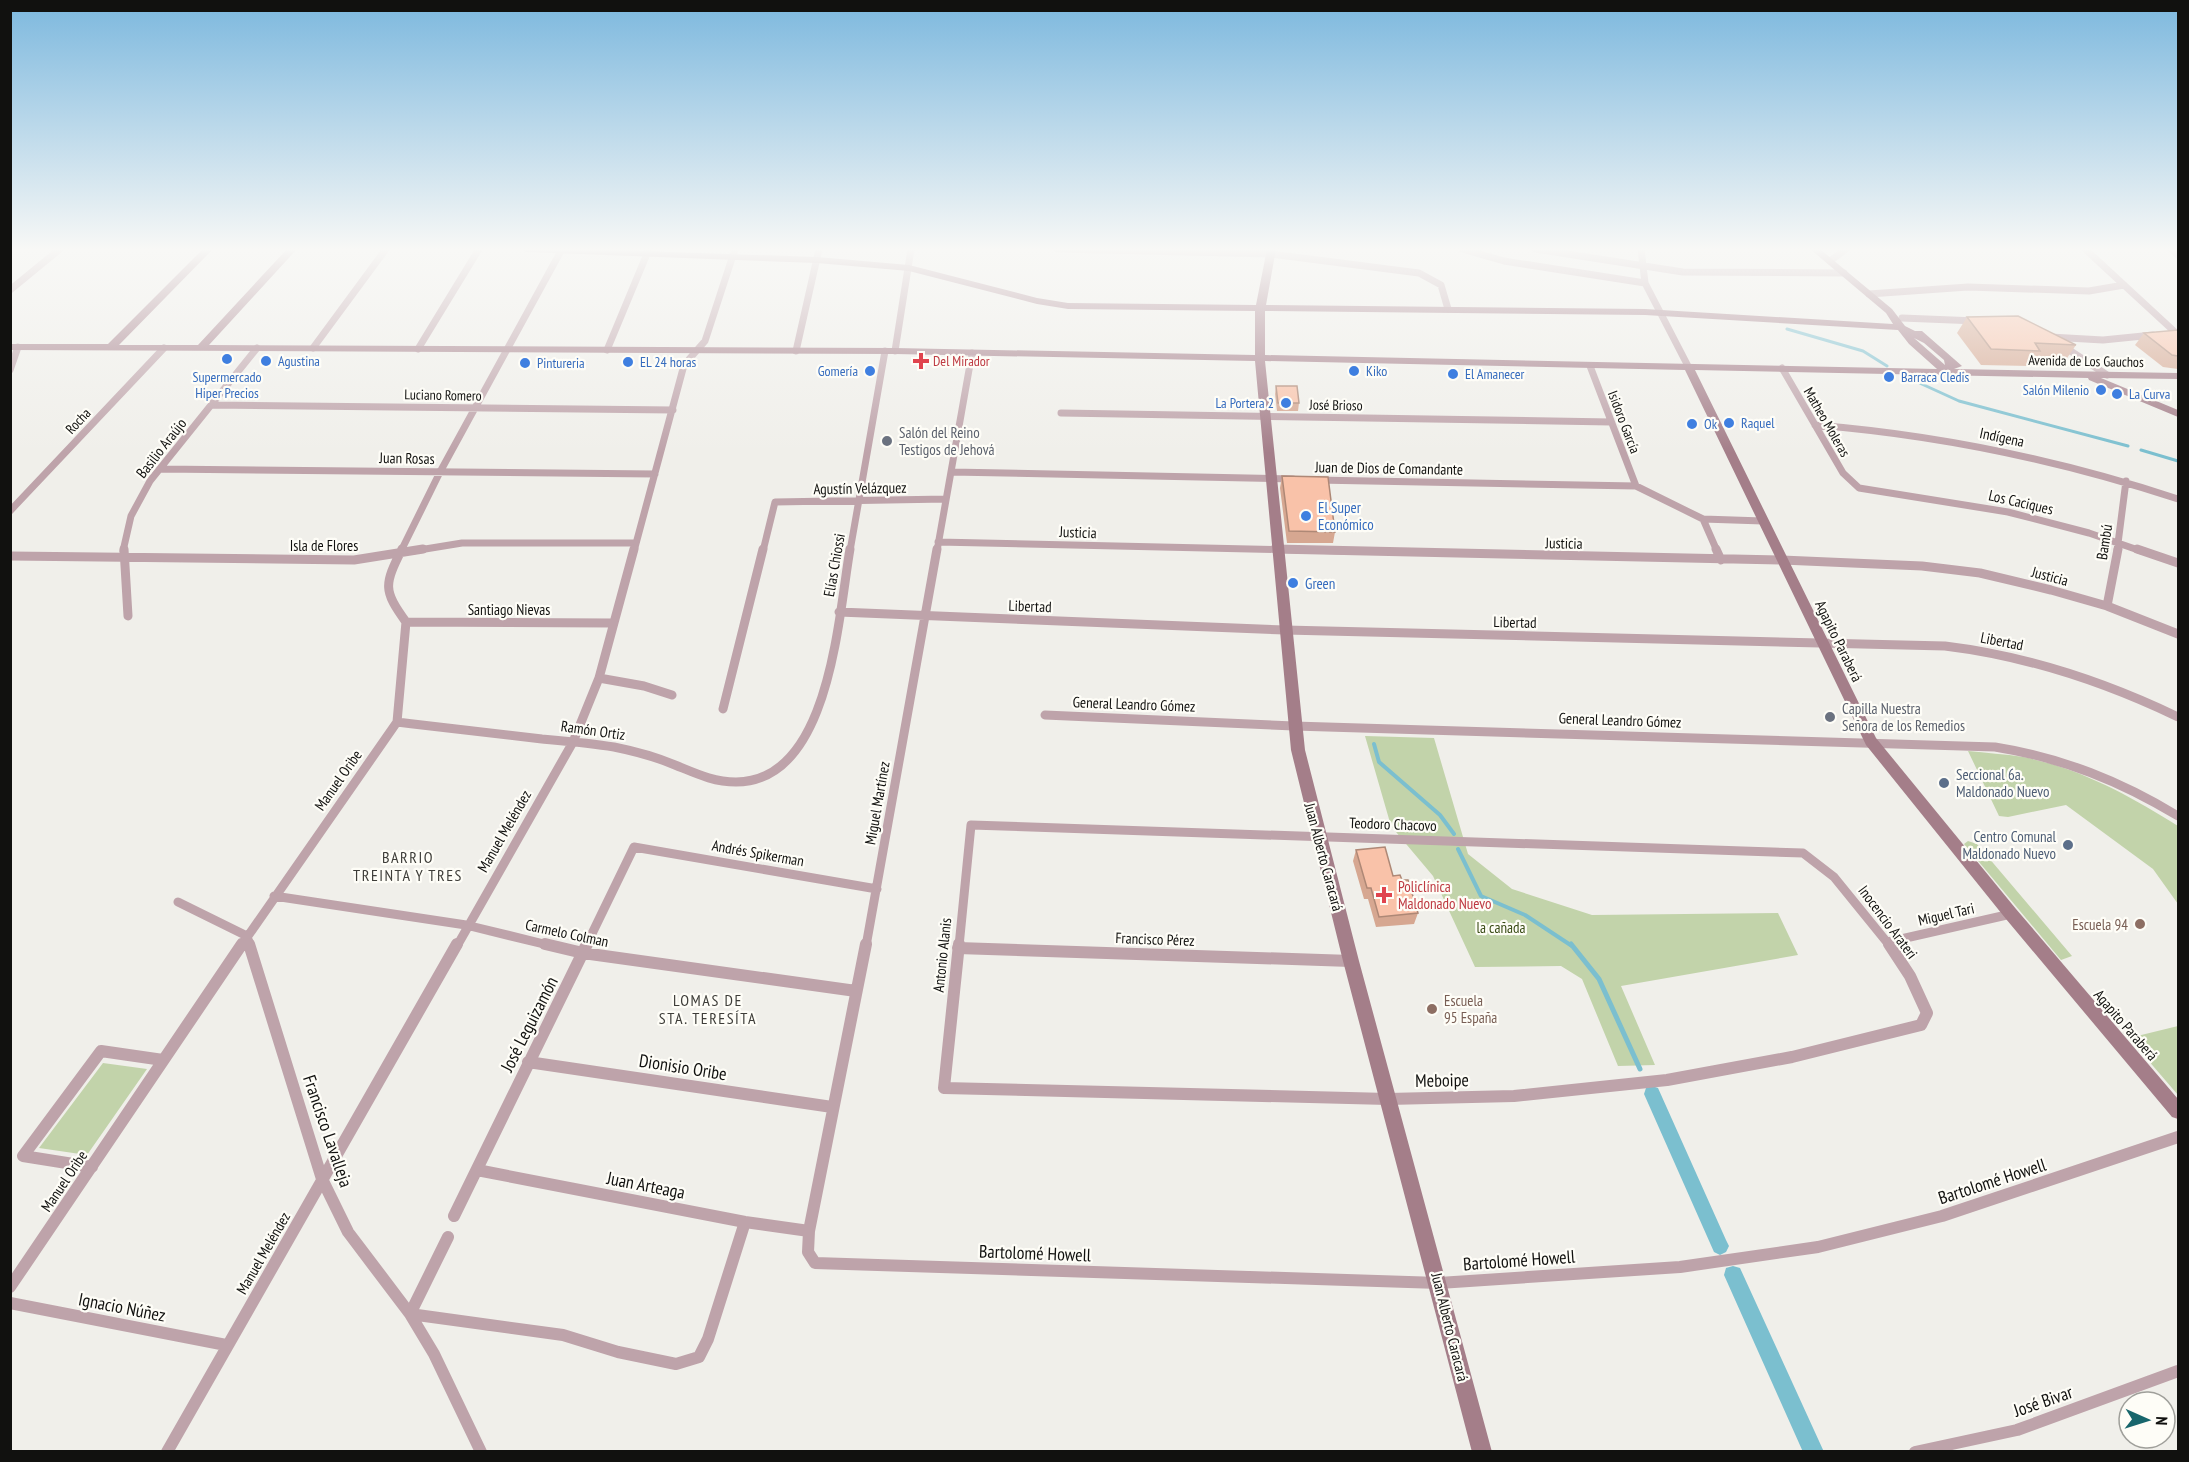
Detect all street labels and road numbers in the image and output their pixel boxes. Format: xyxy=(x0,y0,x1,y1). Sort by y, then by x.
street label: Avenida de Los Gauchos xyxy=(2028,351,2144,371)
street label: Matheo Moleras xyxy=(1800,384,1854,460)
street label: Luciano Romero xyxy=(404,385,482,405)
street label: Isidoro García xyxy=(1604,388,1644,456)
street label: José Brioso xyxy=(1308,396,1363,414)
street label: Rocha xyxy=(62,404,94,438)
street label: Basilio Araújo xyxy=(132,414,190,482)
street label: Indígena xyxy=(1978,423,2026,451)
street label: Juan Rosas xyxy=(378,448,435,468)
street label: Juan de Dios de Comandante xyxy=(1314,457,1463,479)
street label: Agustín Velázquez xyxy=(813,478,907,498)
street label: Los Caciques xyxy=(1987,485,2055,519)
street label: Justicia xyxy=(1058,522,1097,542)
street label: Bambú xyxy=(2092,523,2116,561)
street label: Elías Chiossi xyxy=(819,532,849,598)
street label: Justicia xyxy=(1544,533,1583,553)
street label: Isla de Flores xyxy=(290,536,358,555)
street label: Justicia xyxy=(2029,562,2070,590)
street label: Libertad xyxy=(1008,596,1052,616)
street label: Agapito Paraberá xyxy=(1811,597,1867,685)
street label: Santiago Nievas xyxy=(468,600,550,619)
street label: Libertad xyxy=(1493,612,1537,632)
street label: Libertad xyxy=(1979,628,2025,654)
street label: General Leandro Gómez xyxy=(1072,692,1196,716)
street label: General Leandro Gómez xyxy=(1558,708,1682,732)
street label: Ramón Ortiz xyxy=(560,716,626,744)
street label: Manuel Oribe xyxy=(310,746,366,814)
street label: Miguel Martínez xyxy=(860,760,894,846)
street label: Manuel Meléndez xyxy=(473,787,535,875)
street label: Juan Alberto Caracará xyxy=(1300,800,1348,913)
street label: Teodoro Chacovo xyxy=(1349,813,1437,835)
street label: Andrés Spikerman xyxy=(710,836,806,870)
street label: Inocencio Arateri xyxy=(1854,882,1922,962)
street label: Miguel Tari xyxy=(1916,898,1976,930)
street label: Carmelo Colman xyxy=(524,915,610,951)
street label: Antonio Alanis xyxy=(929,917,955,993)
street label: Francisco Pérez xyxy=(1115,928,1195,950)
street label: José Leguizamón xyxy=(495,972,563,1076)
street label: Agapito Paraberá xyxy=(2090,986,2162,1064)
street label: Dionisio Oribe xyxy=(637,1049,729,1085)
street label: Meboipe xyxy=(1415,1068,1469,1092)
street label: Francisco Lavalleja xyxy=(298,1072,358,1190)
street label: Manuel Oribe xyxy=(37,1147,91,1215)
street label: Bartolomé Howell xyxy=(1935,1152,2050,1209)
street label: Juan Arteaga xyxy=(604,1166,687,1204)
street label: Manuel Meléndez xyxy=(232,1209,294,1297)
street label: Bartolomé Howell xyxy=(979,1240,1092,1266)
street label: Bartolomé Howell xyxy=(1462,1245,1577,1275)
street label: Juan Alberto Caracará xyxy=(1427,1270,1473,1383)
street label: Ignacio Núñez xyxy=(77,1287,167,1327)
street label: José Bivar xyxy=(2009,1380,2076,1422)

